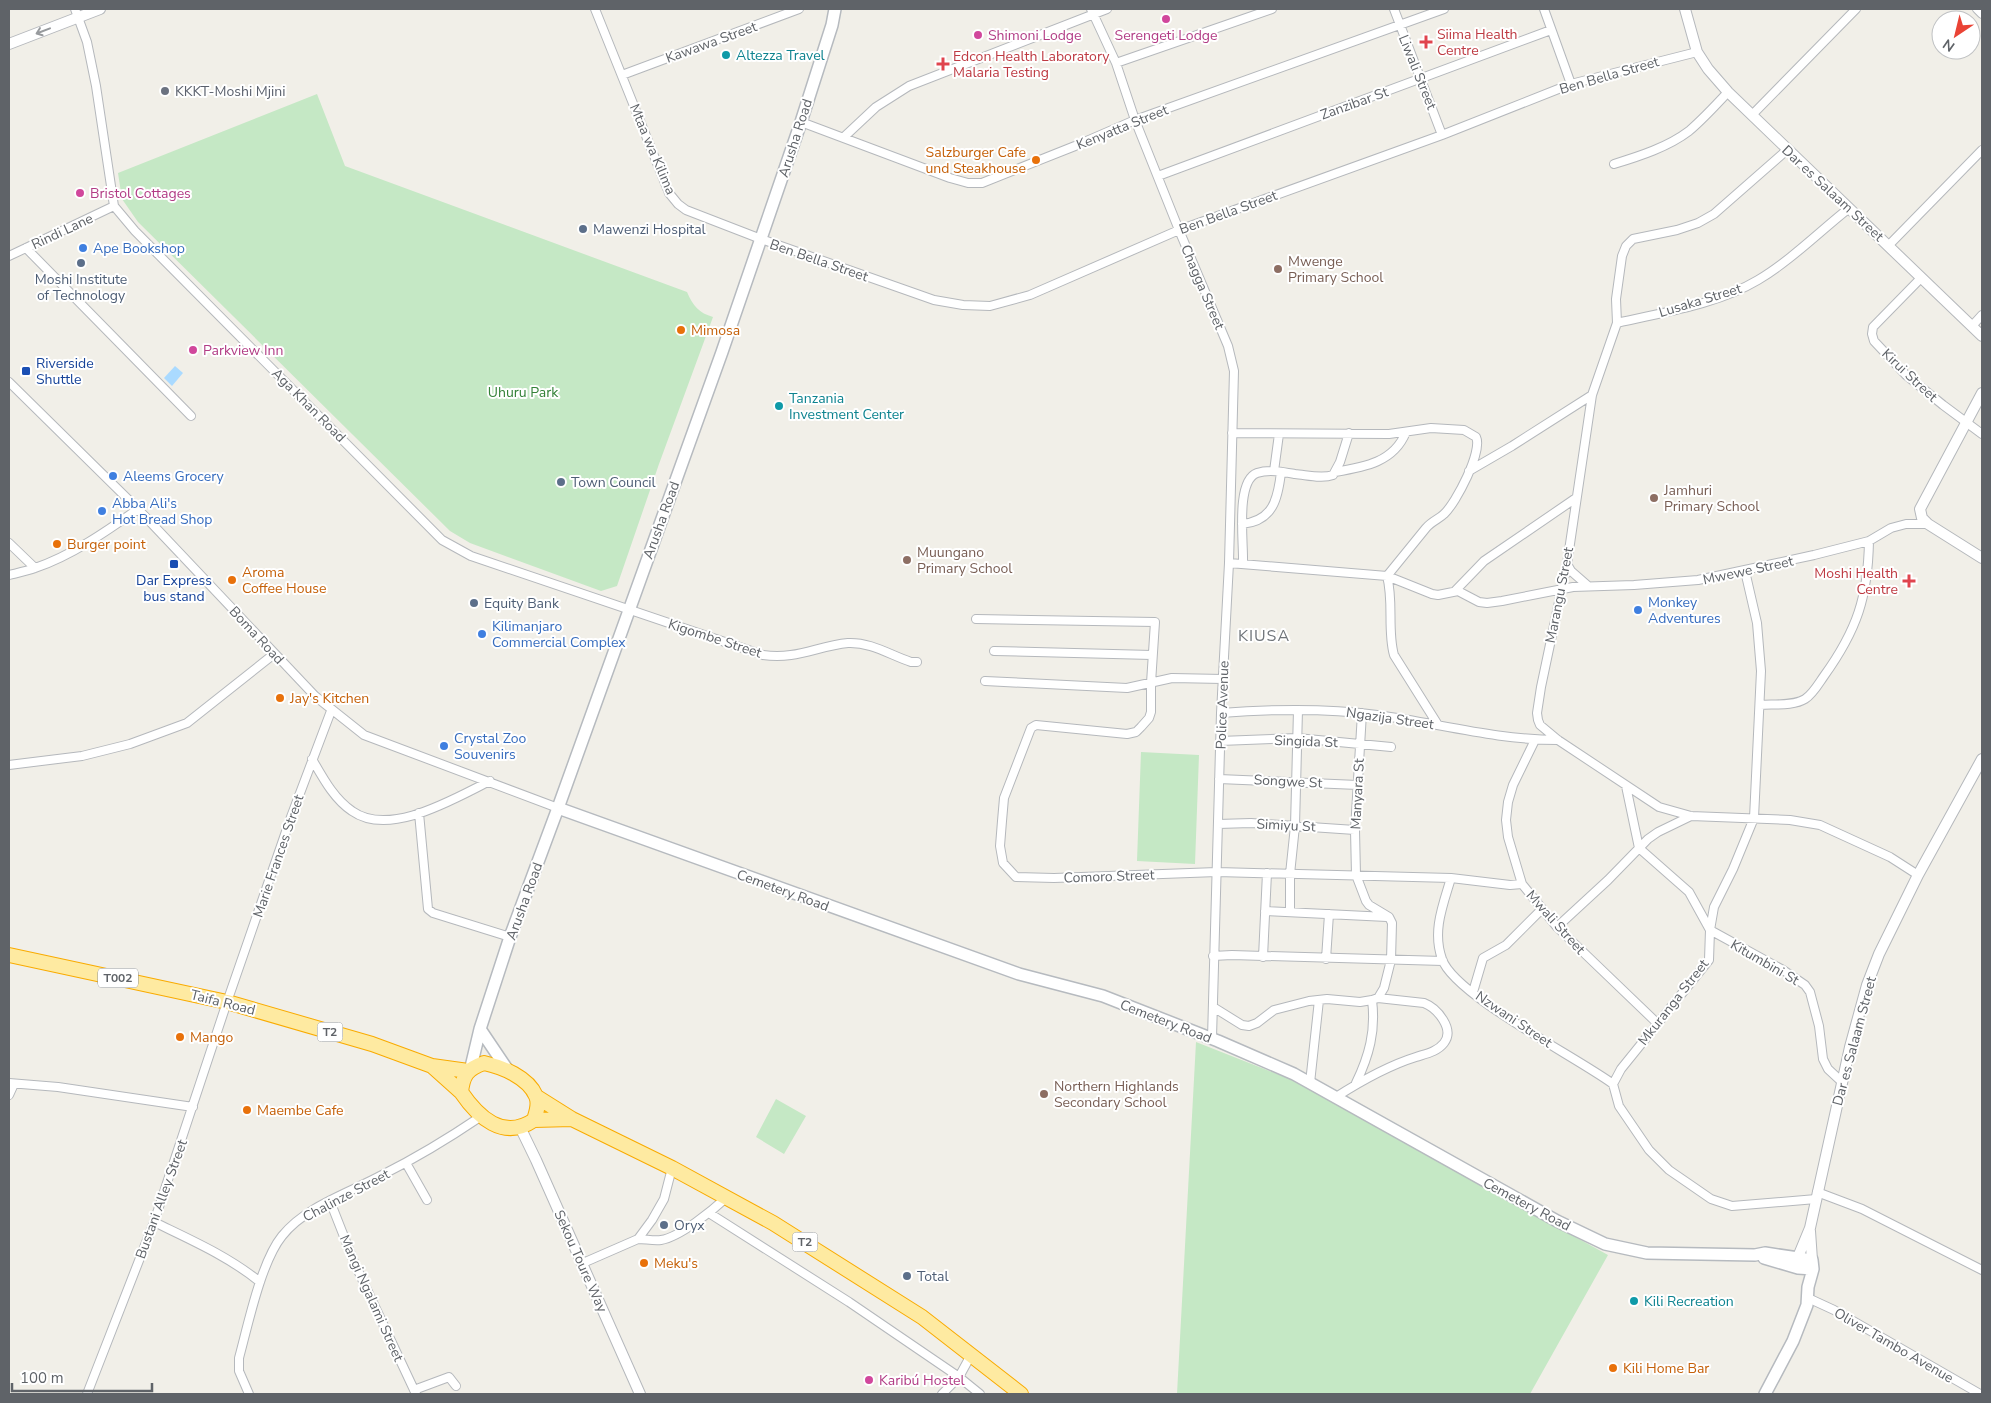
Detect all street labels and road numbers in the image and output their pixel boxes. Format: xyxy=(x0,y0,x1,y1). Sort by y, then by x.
street label: Kawawa Street xyxy=(663,17,760,68)
street label: Liwali Street xyxy=(1394,32,1441,113)
street label: Ben Bella Street xyxy=(1557,52,1661,99)
street label: Zanzibar St xyxy=(1318,82,1391,125)
street label: Arusha Road xyxy=(774,97,817,180)
street label: Kenyatta Street xyxy=(1074,100,1171,154)
street label: Mtaa wa Kilima xyxy=(625,101,680,197)
street label: Dar es Salaam Street xyxy=(1778,141,1888,246)
street label: Ben Bella Street xyxy=(1177,186,1280,239)
street label: Rindi Lane xyxy=(28,209,96,254)
street label: Ben Bella Street xyxy=(767,235,871,286)
street label: Chagga Street xyxy=(1176,242,1229,333)
street label: Lusaka Street xyxy=(1656,279,1744,322)
street label: Kirui Street xyxy=(1878,345,1942,406)
street label: Aga Khan Road xyxy=(267,364,350,447)
street label: Arusha Road xyxy=(639,479,684,562)
street label: Marangu Street xyxy=(1541,545,1578,645)
street label: Mwewe Street xyxy=(1701,552,1795,589)
street label: Boma Road xyxy=(225,602,288,668)
street label: Kigombe Street xyxy=(666,614,764,663)
street label: Police Avenue xyxy=(1211,660,1234,750)
street label: Ngazija Street xyxy=(1345,703,1435,734)
street label: Singida St xyxy=(1274,731,1338,752)
street label: Manyara St xyxy=(1346,758,1369,830)
street label: Songwe St xyxy=(1253,770,1323,793)
street label: Marie Frances Street xyxy=(249,792,308,920)
street label: Simiyu St xyxy=(1256,814,1316,837)
street label: Arusha Road xyxy=(502,860,547,943)
street label: Cemetery Road xyxy=(734,865,832,916)
street label: Comoro Street xyxy=(1063,865,1155,888)
street label: Mwali Street xyxy=(1522,886,1590,959)
street label: Kitumbini St xyxy=(1727,935,1803,990)
street label: Mkuranga Street xyxy=(1634,955,1713,1049)
road number: T002 xyxy=(98,968,138,988)
street label: Dar es Salaam Street xyxy=(1828,974,1881,1108)
street label: Taifa Road xyxy=(188,985,257,1020)
street label: Nzwani Street xyxy=(1472,987,1556,1052)
street label: Cemetery Road xyxy=(1117,995,1214,1048)
road number: T2 xyxy=(318,1022,342,1042)
street label: Bustani Alley Street xyxy=(131,1137,192,1262)
street label: Chalinze Street xyxy=(300,1165,393,1226)
street label: Cemetery Road xyxy=(1480,1173,1574,1236)
street label: Sekou Toure Way xyxy=(549,1207,612,1316)
street label: Mangi Ngalami Street xyxy=(335,1232,408,1365)
road number: T2 xyxy=(792,1232,818,1252)
street label: Oliver Tambo Avenue xyxy=(1830,1303,1957,1387)

